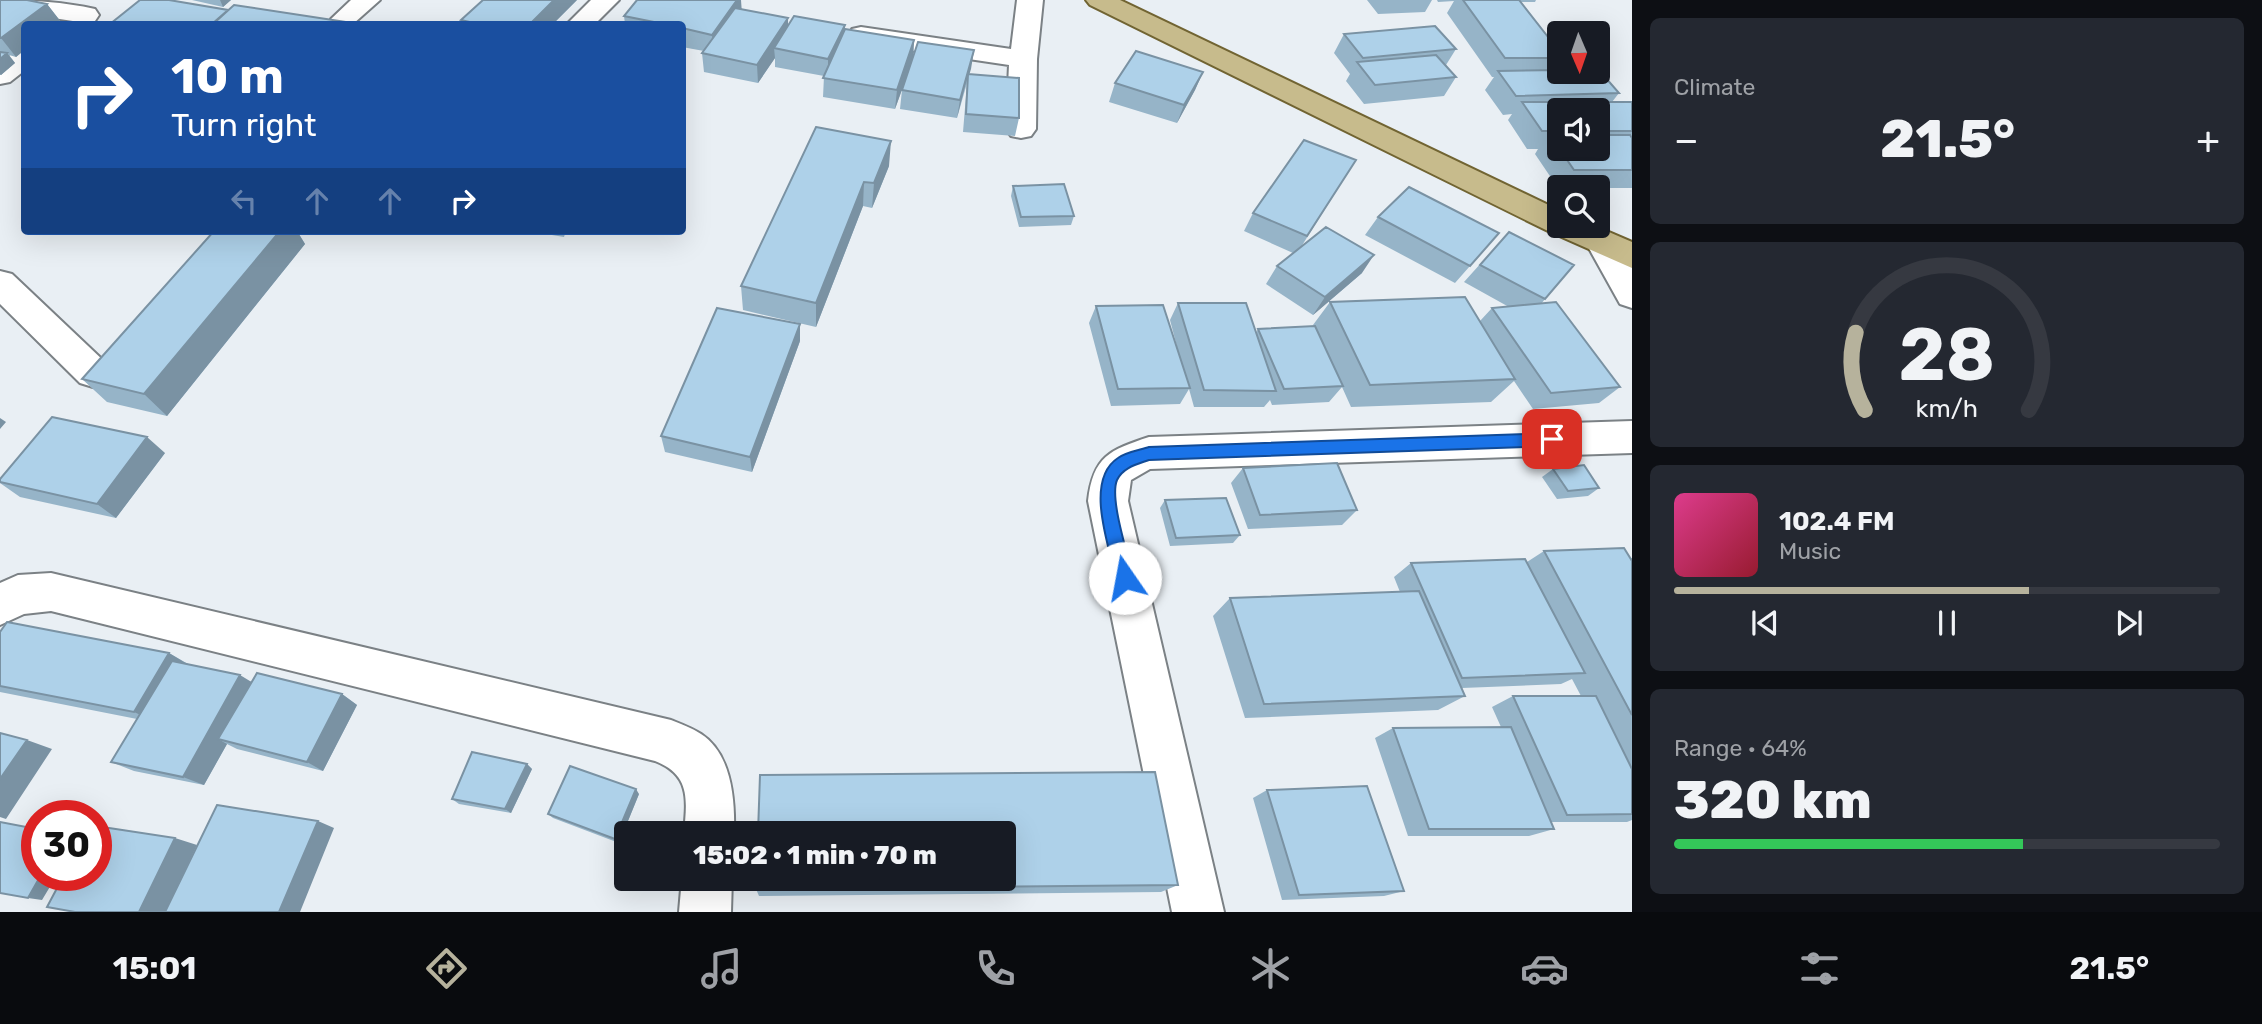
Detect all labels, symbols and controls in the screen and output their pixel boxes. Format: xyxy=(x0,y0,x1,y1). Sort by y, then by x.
north arrow xyxy=(1547,21,1610,84)
map controls xyxy=(1547,21,1610,238)
text: 10 m xyxy=(171,47,284,105)
icon: right xyxy=(56,49,147,140)
text: Climate xyxy=(1674,73,1755,101)
button: sound xyxy=(1547,98,1610,161)
text: Turn right xyxy=(171,106,316,144)
text: 21.5° xyxy=(1880,108,2015,170)
text: − xyxy=(1674,117,1699,163)
text: + xyxy=(2196,117,2220,163)
button: search xyxy=(1547,175,1610,238)
icon: left xyxy=(225,182,263,220)
icon: ahead xyxy=(298,182,336,220)
icon: ahead xyxy=(371,182,409,220)
icon: right xyxy=(444,182,482,220)
text: 28 xyxy=(1899,313,1995,399)
text: km/h xyxy=(1916,394,1978,423)
pin xyxy=(1522,409,1582,469)
icon: arrive xyxy=(1533,420,1571,458)
text: 102.4 FM xyxy=(1779,506,1895,537)
text: Music xyxy=(1779,537,1841,565)
position arrow xyxy=(1088,541,1162,615)
icon: previous xyxy=(1746,604,1784,642)
icon: pause xyxy=(1928,604,1966,642)
icon: next xyxy=(2110,604,2148,642)
text: Range · 64% xyxy=(1674,734,1807,762)
text: 320 km xyxy=(1674,769,1872,831)
speed limit sign: 30 xyxy=(21,800,112,891)
text: 15:02 · 1 min · 70 m xyxy=(693,840,937,871)
icon: directions xyxy=(422,944,471,993)
icon: music xyxy=(697,944,746,993)
icon: phone xyxy=(971,944,1020,993)
icon: climate xyxy=(1246,944,1295,993)
icon: car xyxy=(1520,944,1569,993)
icon: filters xyxy=(1795,944,1844,993)
text: 15:01 xyxy=(113,949,196,987)
text: 21.5° xyxy=(2070,949,2149,987)

